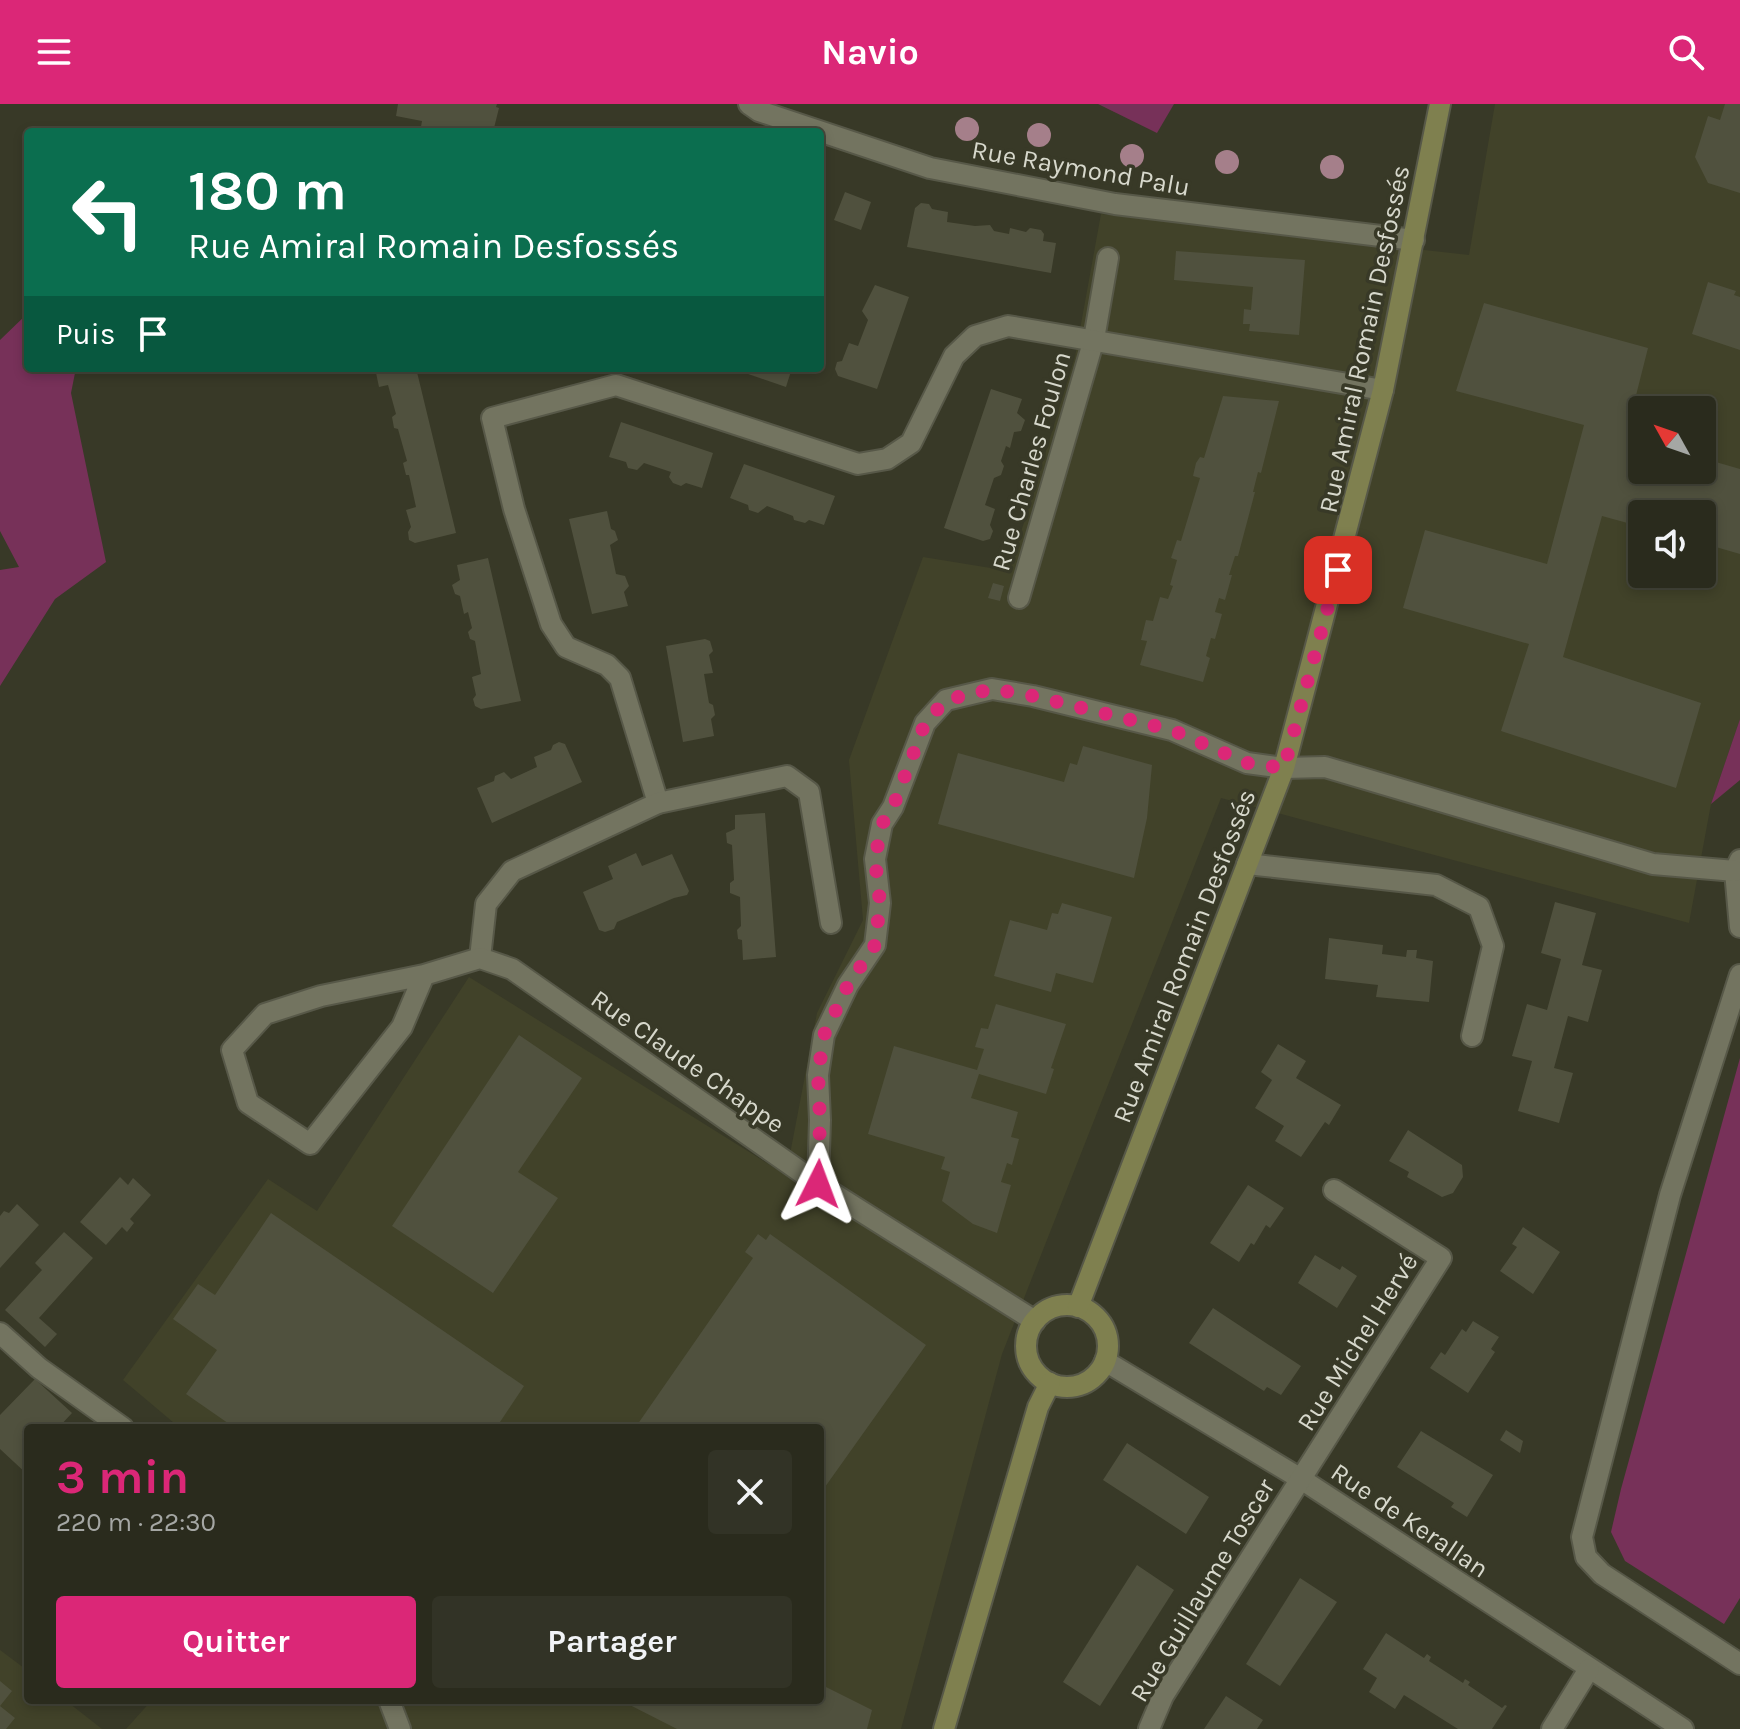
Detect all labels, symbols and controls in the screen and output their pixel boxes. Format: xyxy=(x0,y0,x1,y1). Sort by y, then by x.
icon: menu xyxy=(32,30,76,74)
icon: search xyxy=(1664,30,1708,74)
text: Navio xyxy=(821,31,919,73)
street label: Rue Raymond Palu xyxy=(969,134,1192,203)
text: 180 m xyxy=(188,158,347,223)
icon: left xyxy=(56,160,160,264)
street label: Rue Amiral Romain Desfossés xyxy=(1312,162,1417,516)
text: Rue Amiral Romain Desfossés xyxy=(188,225,679,267)
icon: arrive xyxy=(131,312,175,356)
text: Puis xyxy=(56,316,115,352)
street label: Rue Charles Foulon xyxy=(985,348,1078,575)
north arrow xyxy=(1628,396,1716,484)
map controls xyxy=(1628,396,1716,588)
button: sound xyxy=(1628,500,1716,588)
pin xyxy=(1304,536,1372,604)
icon: arrive xyxy=(1316,548,1360,592)
street label: Rue Amiral Romain Desfossés xyxy=(1106,785,1262,1127)
street label: Rue Claude Chappe xyxy=(585,983,790,1140)
position arrow xyxy=(776,1142,860,1226)
street label: Rue Michel Hervé xyxy=(1290,1248,1424,1437)
text: 3 min xyxy=(56,1449,189,1505)
button: close xyxy=(708,1450,792,1534)
street label: Rue de Kerallan xyxy=(1325,1456,1494,1585)
street label: Rue Guillaume Toscer xyxy=(1123,1473,1282,1707)
text: 220 m · 22:30 xyxy=(56,1507,216,1538)
button: Quitter xyxy=(56,1596,416,1688)
button: Partager xyxy=(432,1596,792,1688)

